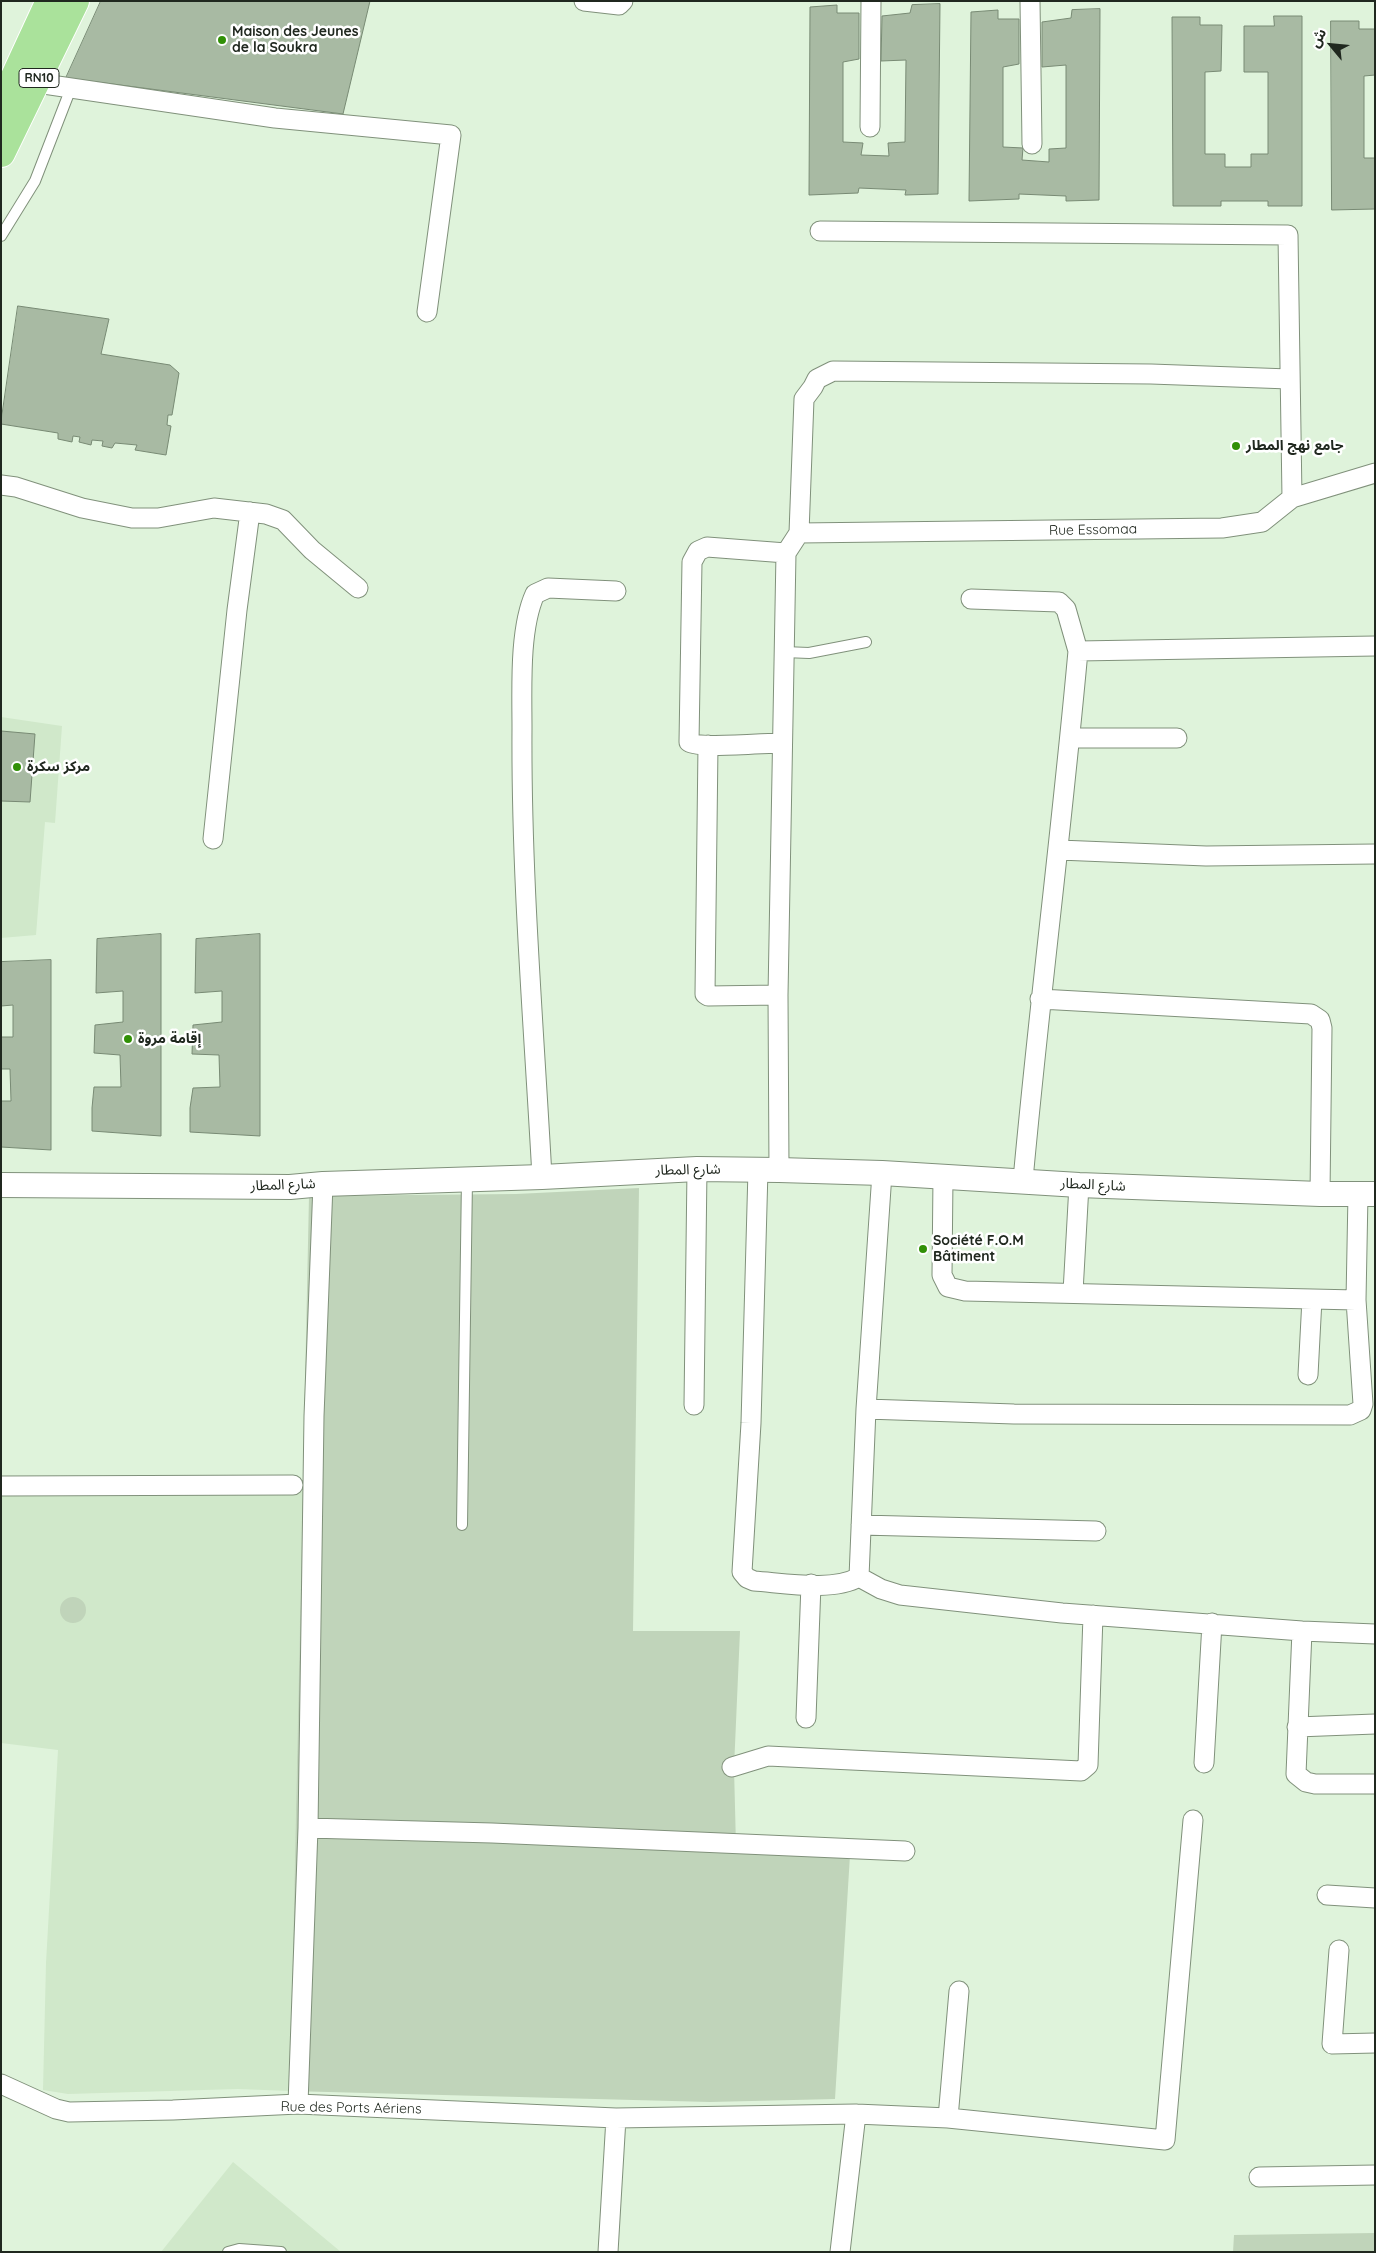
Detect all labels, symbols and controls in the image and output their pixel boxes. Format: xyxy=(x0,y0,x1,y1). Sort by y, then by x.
north arrow xyxy=(1306,20,1356,70)
place label: Maison des Jeunes de la Soukra xyxy=(232,24,359,56)
text: ش xyxy=(1305,25,1330,51)
marker: Maison des Jeunes de la Soukra xyxy=(216,34,228,46)
road number: RN10 xyxy=(19,68,59,88)
place label: جامع نهج المطار xyxy=(1246,438,1344,454)
marker: جامع نهج المطار xyxy=(1230,440,1242,452)
street label: Rue Essomaa xyxy=(1049,521,1137,539)
place label: مركز سكرة xyxy=(27,759,90,775)
marker: مركز سكرة xyxy=(11,761,23,773)
place label: إقامة مروة xyxy=(138,1031,201,1047)
marker: إقامة مروة xyxy=(122,1033,134,1045)
street label: شارع المطار xyxy=(655,1161,721,1179)
street label: شارع المطار xyxy=(250,1175,316,1195)
street label: شارع المطار xyxy=(1060,1175,1126,1195)
place label: Société F.O.M Bâtiment xyxy=(933,1233,1024,1266)
marker: Société F.O.M Bâtiment xyxy=(917,1243,929,1255)
street label: Rue des Ports Aériens xyxy=(280,2098,422,2118)

